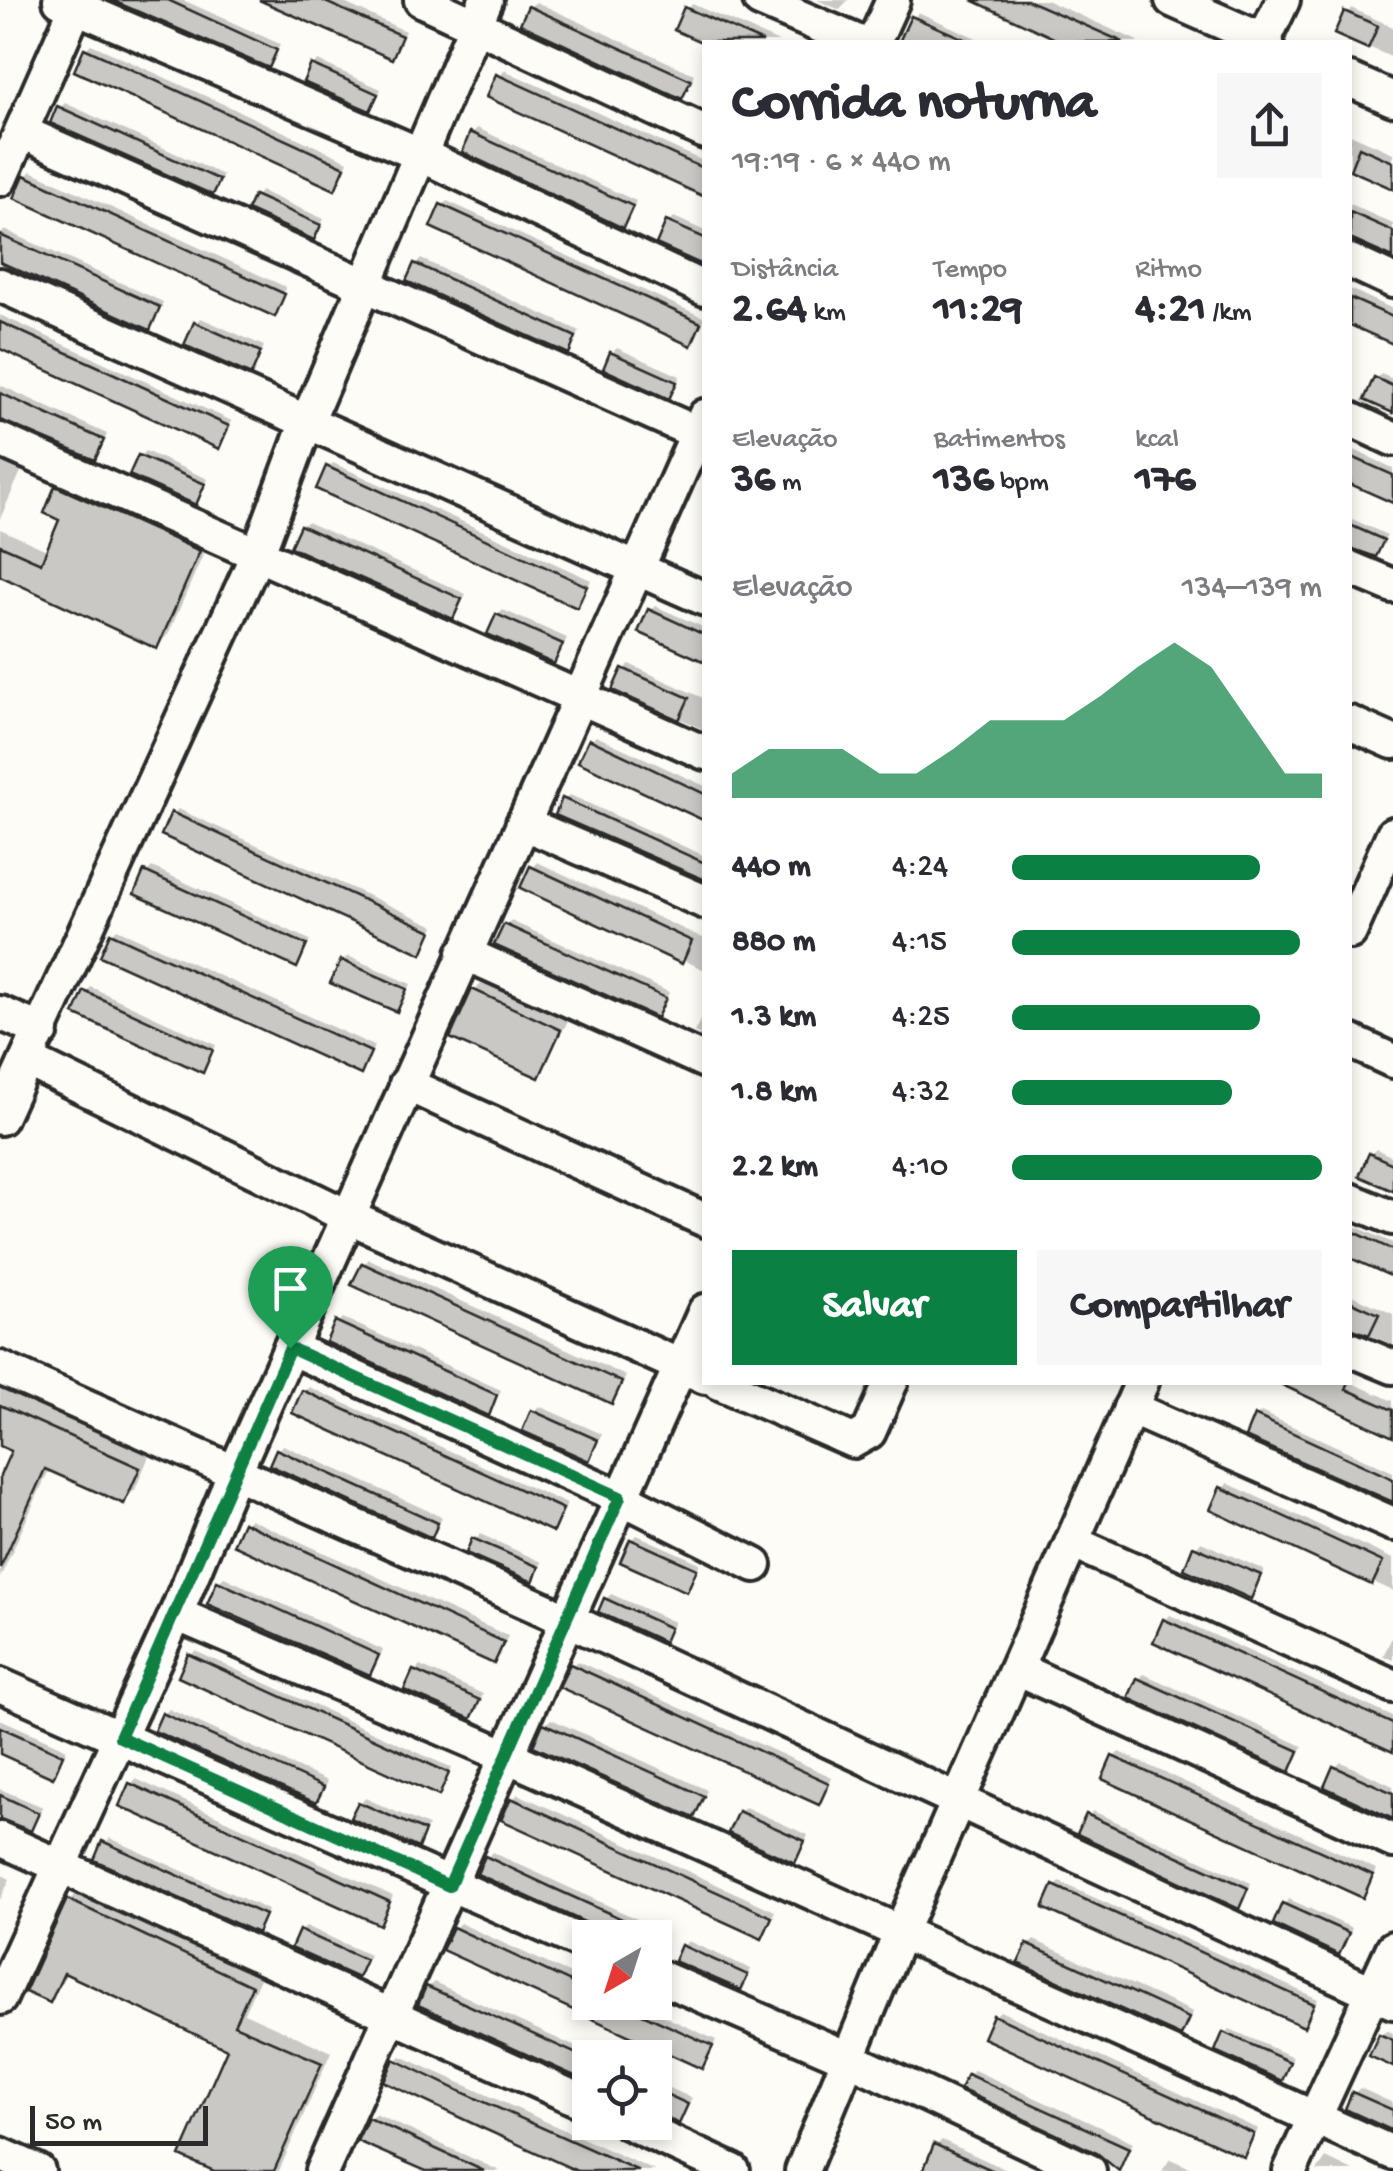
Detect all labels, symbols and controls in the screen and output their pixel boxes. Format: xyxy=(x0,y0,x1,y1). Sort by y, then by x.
button: share xyxy=(1217,73,1322,178)
text: Corrida noturna xyxy=(732,74,1096,138)
text: 19:19 · 6 × 440 m xyxy=(732,144,951,182)
text: Distância xyxy=(732,254,838,287)
text: Tempo xyxy=(934,254,1007,287)
text: Ritmo xyxy=(1135,254,1202,287)
text: 2.64 xyxy=(732,287,807,336)
text: 11:29 xyxy=(934,287,1022,336)
text: 4:21 xyxy=(1135,287,1206,336)
text: km xyxy=(807,297,846,330)
text: /km xyxy=(1206,297,1252,330)
text: Elevação xyxy=(732,424,838,457)
text: Batimentos xyxy=(934,424,1065,457)
text: kcal xyxy=(1135,424,1179,457)
text: 36 xyxy=(732,457,775,506)
text: 136 xyxy=(934,457,994,506)
text: 176 xyxy=(1135,457,1195,506)
text: m xyxy=(775,467,802,500)
text: bpm xyxy=(994,467,1049,500)
text: Elevação xyxy=(732,570,853,608)
text: 134–139 m xyxy=(1182,570,1322,608)
text: 440 m xyxy=(732,849,811,887)
text: 4:24 xyxy=(892,849,948,887)
text: 880 m xyxy=(732,924,816,962)
text: 4:15 xyxy=(892,924,947,962)
text: 1.3 km xyxy=(732,999,816,1037)
text: 4:25 xyxy=(892,999,950,1037)
text: 1.8 km xyxy=(732,1074,817,1112)
text: 4:32 xyxy=(892,1074,949,1112)
text: 2.2 km xyxy=(732,1149,818,1187)
text: 4:10 xyxy=(892,1149,948,1187)
pin xyxy=(248,1246,333,1349)
button: Salvar xyxy=(732,1250,1017,1365)
button: Compartilhar xyxy=(1037,1250,1322,1365)
icon: arrive xyxy=(263,1261,318,1316)
north arrow xyxy=(572,1920,672,2020)
map controls xyxy=(572,1920,672,2140)
button: locate xyxy=(572,2040,672,2140)
scale bar xyxy=(30,2101,208,2146)
text: 50 m xyxy=(45,2107,102,2140)

